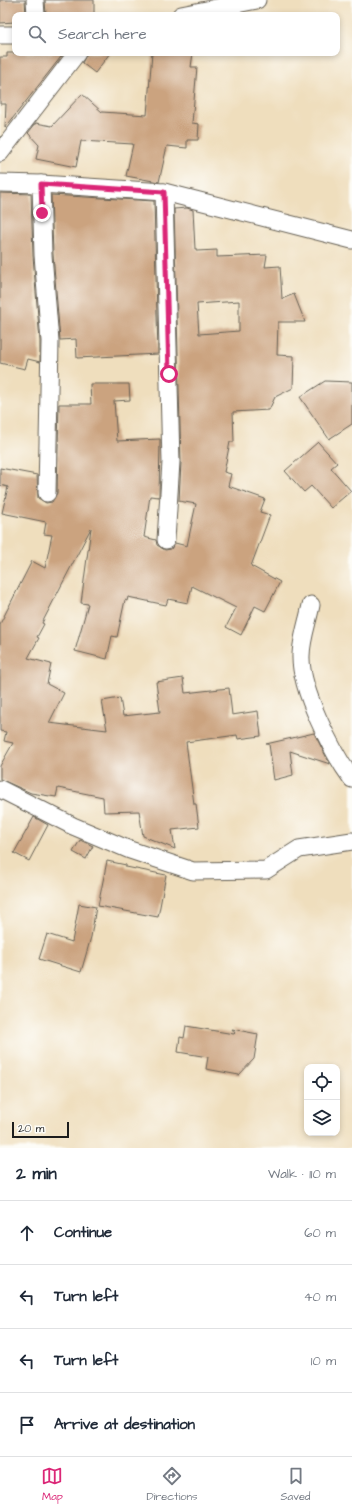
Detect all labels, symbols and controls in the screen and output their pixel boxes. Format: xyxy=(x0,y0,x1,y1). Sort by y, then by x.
search box xyxy=(12,12,340,56)
icon: search xyxy=(26,23,48,45)
text: Search here xyxy=(58,24,147,45)
route end xyxy=(33,204,51,222)
route start xyxy=(160,365,178,383)
map controls xyxy=(304,1064,340,1136)
button: locate xyxy=(304,1064,340,1100)
button: layers xyxy=(304,1100,340,1136)
scale bar xyxy=(12,1120,69,1139)
text: 20 m xyxy=(18,1121,44,1136)
text: 2 min xyxy=(16,1162,57,1186)
text: Walk · 110 m xyxy=(268,1165,336,1183)
icon: ahead xyxy=(16,1222,38,1244)
text: Continue xyxy=(54,1222,112,1243)
text: 60 m xyxy=(304,1224,336,1242)
icon: left xyxy=(16,1286,38,1308)
text: Turn left xyxy=(54,1286,118,1307)
text: 40 m xyxy=(304,1288,336,1306)
icon: left xyxy=(16,1350,38,1372)
text: Turn left xyxy=(54,1350,118,1371)
text: 10 m xyxy=(311,1352,336,1370)
icon: arrive xyxy=(16,1414,38,1436)
text: Arrive at destination xyxy=(54,1414,195,1435)
tab: Map xyxy=(41,1465,63,1504)
tab: Directions xyxy=(146,1465,198,1504)
tab: Saved xyxy=(281,1465,311,1504)

